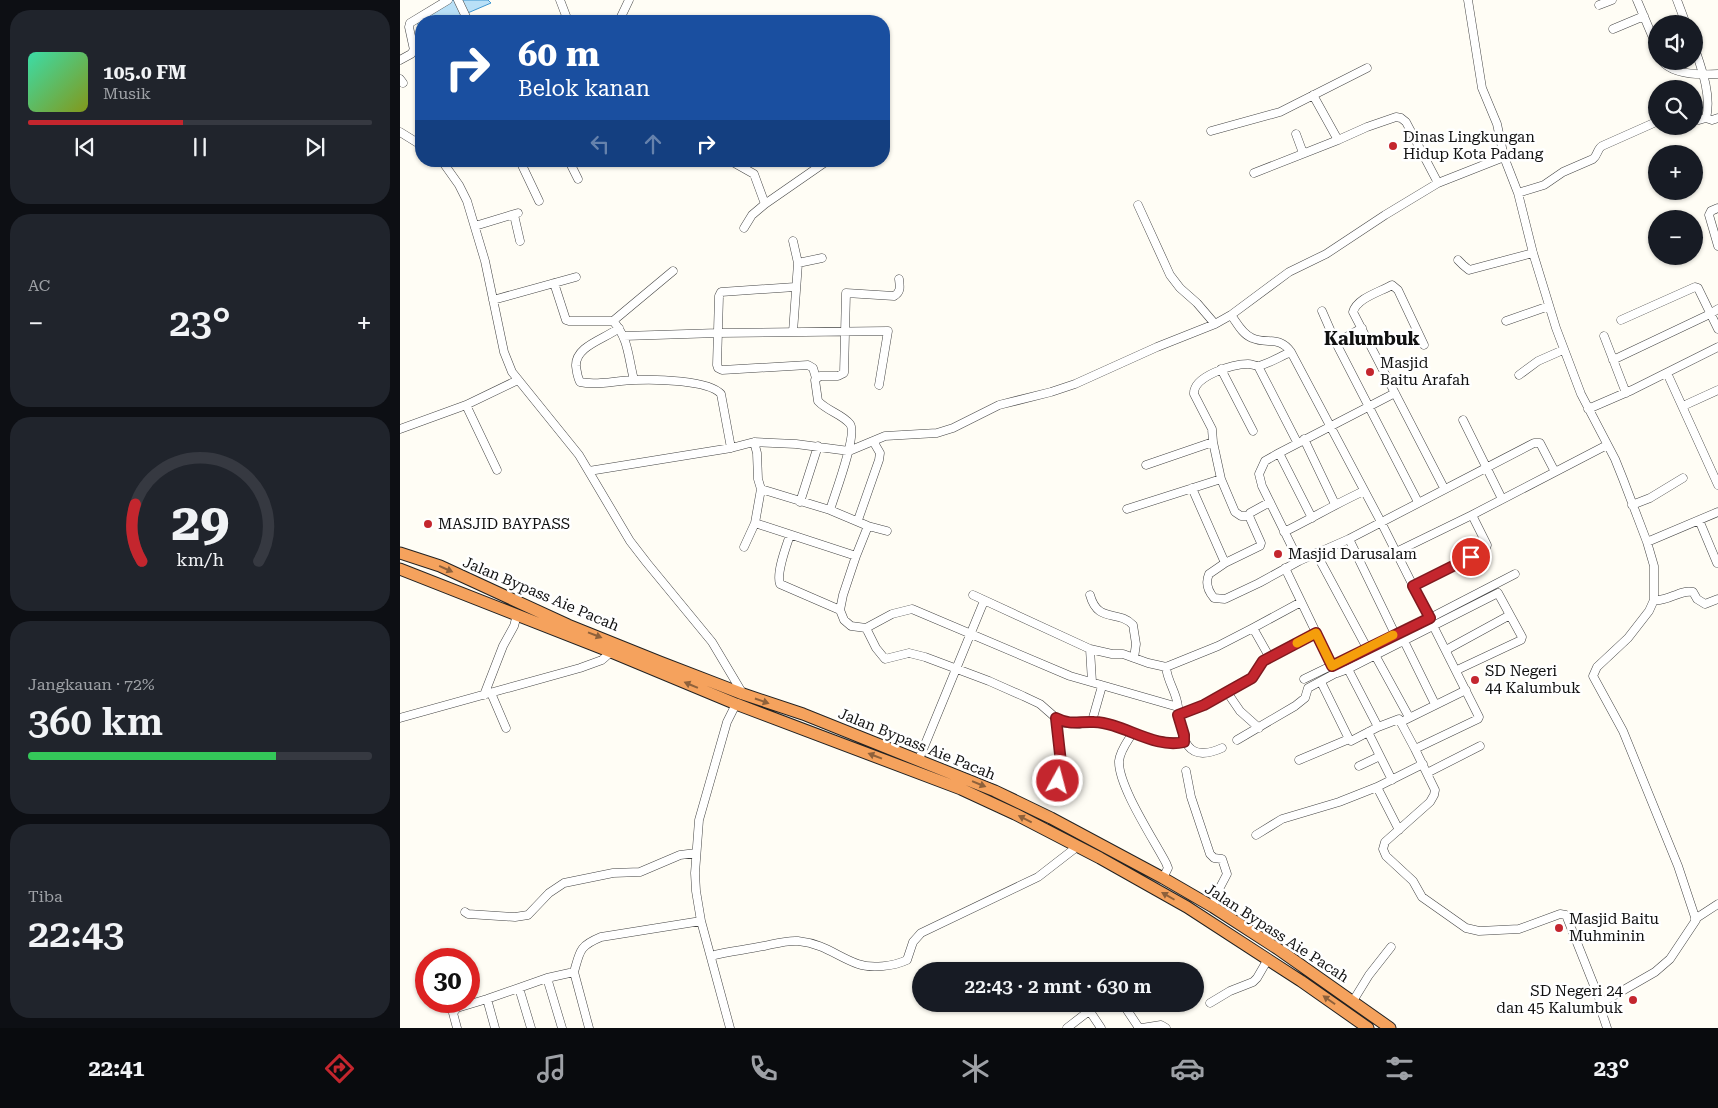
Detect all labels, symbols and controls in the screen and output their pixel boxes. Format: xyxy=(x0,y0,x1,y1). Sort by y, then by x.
map controls xyxy=(1648,15,1703,265)
button: sound xyxy=(1648,15,1703,70)
text: 60 m xyxy=(518,34,600,75)
icon: right xyxy=(435,35,500,100)
text: 105.0 FM xyxy=(103,61,186,84)
text: Belok kanan xyxy=(518,76,650,101)
button: search xyxy=(1648,80,1703,135)
text: Musik xyxy=(103,84,151,103)
place label: Dinas Lingkungan Hidup Kota Padang xyxy=(1403,128,1544,163)
icon: left xyxy=(586,130,614,158)
icon: ahead xyxy=(639,130,667,158)
icon: right xyxy=(692,130,720,158)
icon: previous xyxy=(71,133,99,161)
icon: pause xyxy=(186,133,214,161)
icon: next xyxy=(301,133,329,161)
marker: Dinas Lingkungan Hidup Kota Padang xyxy=(1387,140,1399,152)
button: + xyxy=(1648,145,1703,200)
button: − xyxy=(1648,210,1703,265)
text: AC xyxy=(28,276,50,295)
text: 23° xyxy=(169,301,231,345)
text: − xyxy=(28,307,44,340)
text: + xyxy=(356,307,372,340)
district label: Kalumbuk xyxy=(1324,328,1421,349)
place label: Masjid Baitu Arafah xyxy=(1380,354,1470,389)
marker: Masjid Baitu Arafah xyxy=(1364,366,1376,378)
text: 29 xyxy=(171,492,229,553)
place label: MASJID BAYPASS xyxy=(438,515,570,533)
marker: MASJID BAYPASS xyxy=(422,518,434,530)
pin xyxy=(1450,536,1492,578)
icon: arrive xyxy=(1457,543,1485,571)
place label: Masjid Darusalam xyxy=(1288,545,1417,563)
marker: Masjid Darusalam xyxy=(1272,548,1284,560)
text: km/h xyxy=(176,549,224,570)
street label: Jalan Bypass Aie Pacah xyxy=(460,553,622,635)
one-way arrow xyxy=(439,566,453,574)
one-way arrow xyxy=(587,632,602,639)
place label: SD Negeri 44 Kalumbuk xyxy=(1485,662,1581,697)
marker: SD Negeri 44 Kalumbuk xyxy=(1469,674,1481,686)
text: Jangkauan · 72% xyxy=(28,675,154,694)
one-way arrow xyxy=(684,680,698,688)
one-way arrow xyxy=(755,697,770,705)
text: 360 km xyxy=(28,700,163,744)
street label: Jalan Bypass Aie Pacah xyxy=(836,704,999,784)
one-way arrow xyxy=(868,752,882,760)
position arrow xyxy=(1031,754,1083,806)
one-way arrow xyxy=(972,780,987,788)
one-way arrow xyxy=(1018,815,1032,823)
street label: Jalan Bypass Aie Pacah xyxy=(1202,880,1353,986)
text: Tiba xyxy=(28,887,63,906)
one-way arrow xyxy=(1160,892,1175,900)
place label: Masjid Baitu Muhminin xyxy=(1569,910,1660,945)
text: 22:43 xyxy=(28,912,124,956)
marker: Masjid Baitu Muhminin xyxy=(1553,922,1565,934)
speed limit sign: 30 xyxy=(415,948,480,1013)
text: 22:43 · 2 mnt · 630 m xyxy=(965,975,1151,998)
place label: SD Negeri 24 dan 45 Kalumbuk xyxy=(1496,982,1624,1017)
marker: SD Negeri 24 dan 45 Kalumbuk xyxy=(1627,994,1639,1006)
one-way arrow xyxy=(1322,995,1336,1005)
icon: directions xyxy=(322,1051,357,1086)
icon: music xyxy=(534,1051,569,1086)
icon: phone xyxy=(746,1051,781,1086)
icon: climate xyxy=(958,1051,993,1086)
icon: car xyxy=(1170,1051,1205,1086)
icon: filters xyxy=(1382,1051,1417,1086)
text: 22:41 xyxy=(89,1056,145,1081)
text: 23° xyxy=(1594,1056,1629,1081)

